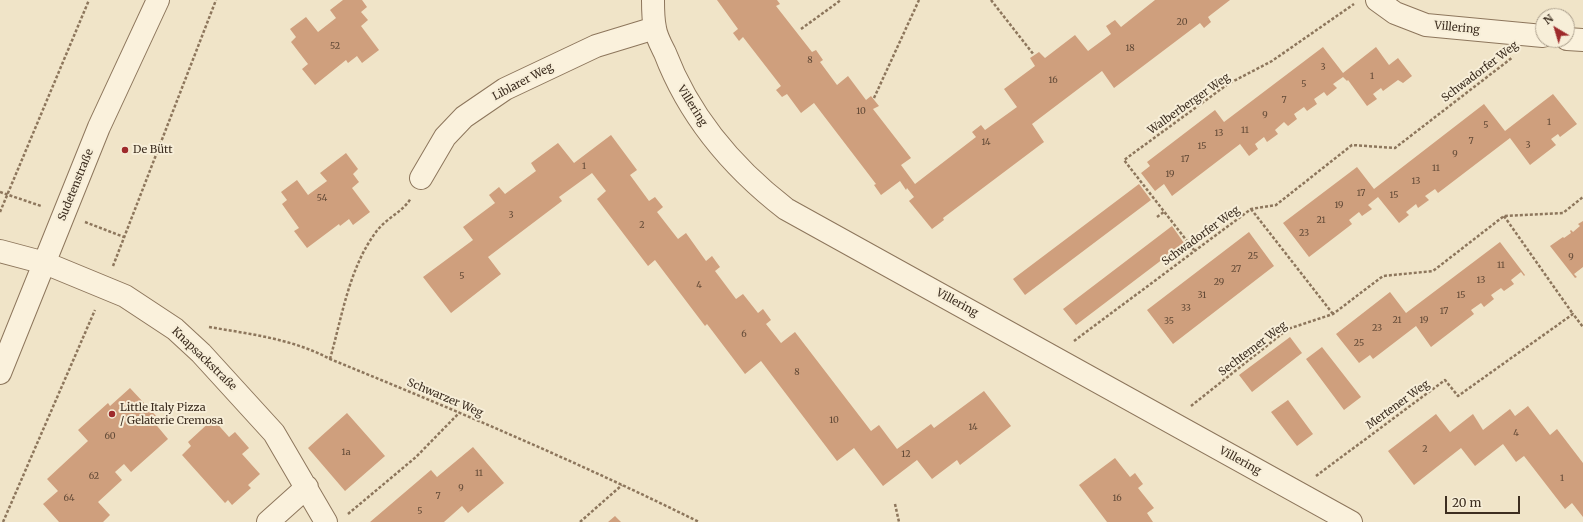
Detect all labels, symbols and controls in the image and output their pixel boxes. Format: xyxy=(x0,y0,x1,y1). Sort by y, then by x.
north arrow xyxy=(1535,8,1575,48)
text: N xyxy=(1540,11,1556,28)
house number: 20 xyxy=(1177,17,1187,27)
street label: Villering xyxy=(1434,19,1480,37)
street label: Schwadorfer Weg xyxy=(1439,39,1521,105)
house number: 52 xyxy=(330,41,340,51)
house number: 18 xyxy=(1125,43,1135,53)
house number: 8 xyxy=(807,55,813,65)
street label: Liblarer Weg xyxy=(490,60,556,104)
house number: 3 xyxy=(1320,62,1326,72)
street label: Walberberger Weg xyxy=(1145,71,1233,137)
house number: 1 xyxy=(1370,71,1374,81)
house number: 16 xyxy=(1048,75,1058,85)
house number: 5 xyxy=(1301,79,1307,89)
street label: Villering xyxy=(674,83,710,129)
house number: 7 xyxy=(1281,95,1287,105)
house number: 10 xyxy=(856,106,866,116)
house number: 9 xyxy=(1262,110,1268,120)
house number: 1 xyxy=(1547,117,1551,127)
house number: 5 xyxy=(1483,120,1489,130)
house number: 11 xyxy=(1241,125,1249,135)
house number: 13 xyxy=(1215,128,1223,138)
house number: 7 xyxy=(1468,136,1474,146)
house number: 14 xyxy=(981,137,991,147)
house number: 3 xyxy=(1525,140,1531,150)
house number: 15 xyxy=(1197,141,1207,151)
place label: De Bütt xyxy=(133,143,173,157)
marker: De Bütt xyxy=(120,145,130,155)
street label: Sudetenstraße xyxy=(56,147,96,223)
house number: 9 xyxy=(1452,149,1458,159)
house number: 17 xyxy=(1181,154,1189,164)
house number: 1 xyxy=(582,161,586,171)
house number: 11 xyxy=(1432,163,1440,173)
house number: 19 xyxy=(1165,169,1175,179)
house number: 13 xyxy=(1412,176,1420,186)
house number: 17 xyxy=(1357,188,1365,198)
house number: 15 xyxy=(1389,190,1399,200)
house number: 54 xyxy=(317,193,327,203)
house number: 19 xyxy=(1334,200,1344,210)
street label: Schwadorfer Weg xyxy=(1160,203,1242,269)
house number: 3 xyxy=(508,210,514,220)
house number: 21 xyxy=(1316,215,1326,225)
house number: 2 xyxy=(639,220,645,230)
house number: 23 xyxy=(1299,228,1309,238)
house number: 25 xyxy=(1248,251,1258,261)
house number: 9 xyxy=(1568,252,1574,262)
house number: 11 xyxy=(1497,260,1505,270)
house number: 27 xyxy=(1231,264,1241,274)
house number: 5 xyxy=(459,271,465,281)
house number: 13 xyxy=(1477,275,1485,285)
house number: 29 xyxy=(1214,277,1224,287)
house number: 4 xyxy=(696,280,702,290)
street label: Villering xyxy=(934,286,980,320)
house number: 31 xyxy=(1198,290,1206,300)
house number: 15 xyxy=(1456,290,1466,300)
house number: 33 xyxy=(1181,303,1191,313)
house number: 17 xyxy=(1440,306,1448,316)
house number: 21 xyxy=(1392,315,1402,325)
house number: 19 xyxy=(1419,315,1429,325)
house number: 35 xyxy=(1164,316,1174,326)
street label: Sechtemer Weg xyxy=(1216,319,1290,379)
house number: 23 xyxy=(1372,323,1382,333)
street label: Knapsackstraße xyxy=(169,325,239,393)
house number: 6 xyxy=(741,329,747,339)
house number: 25 xyxy=(1354,338,1364,348)
house number: 8 xyxy=(794,367,800,377)
street label: Schwarzer Weg xyxy=(405,376,485,420)
street label: Mertener Weg xyxy=(1364,378,1432,432)
place label: Little Italy Pizza / Gelaterie Cremosa xyxy=(120,401,223,427)
marker: Little Italy Pizza / Gelaterie Cremosa xyxy=(107,409,117,419)
house number: 10 xyxy=(829,415,839,425)
house number: 14 xyxy=(968,422,978,432)
house number: 4 xyxy=(1513,428,1519,438)
house number: 60 xyxy=(104,431,116,441)
street label: Villering xyxy=(1217,444,1263,478)
house number: 2 xyxy=(1422,444,1428,454)
house number: 1a xyxy=(342,447,350,457)
house number: 12 xyxy=(901,449,911,459)
house number: 11 xyxy=(475,468,483,478)
house number: 62 xyxy=(89,471,99,481)
house number: 1 xyxy=(1560,473,1564,483)
house number: 9 xyxy=(458,483,464,493)
scale bar xyxy=(1447,488,1522,514)
house number: 7 xyxy=(435,491,441,501)
house number: 64 xyxy=(64,493,74,503)
house number: 16 xyxy=(1112,493,1122,503)
text: 20 m xyxy=(1452,495,1481,510)
house number: 5 xyxy=(417,506,423,516)

